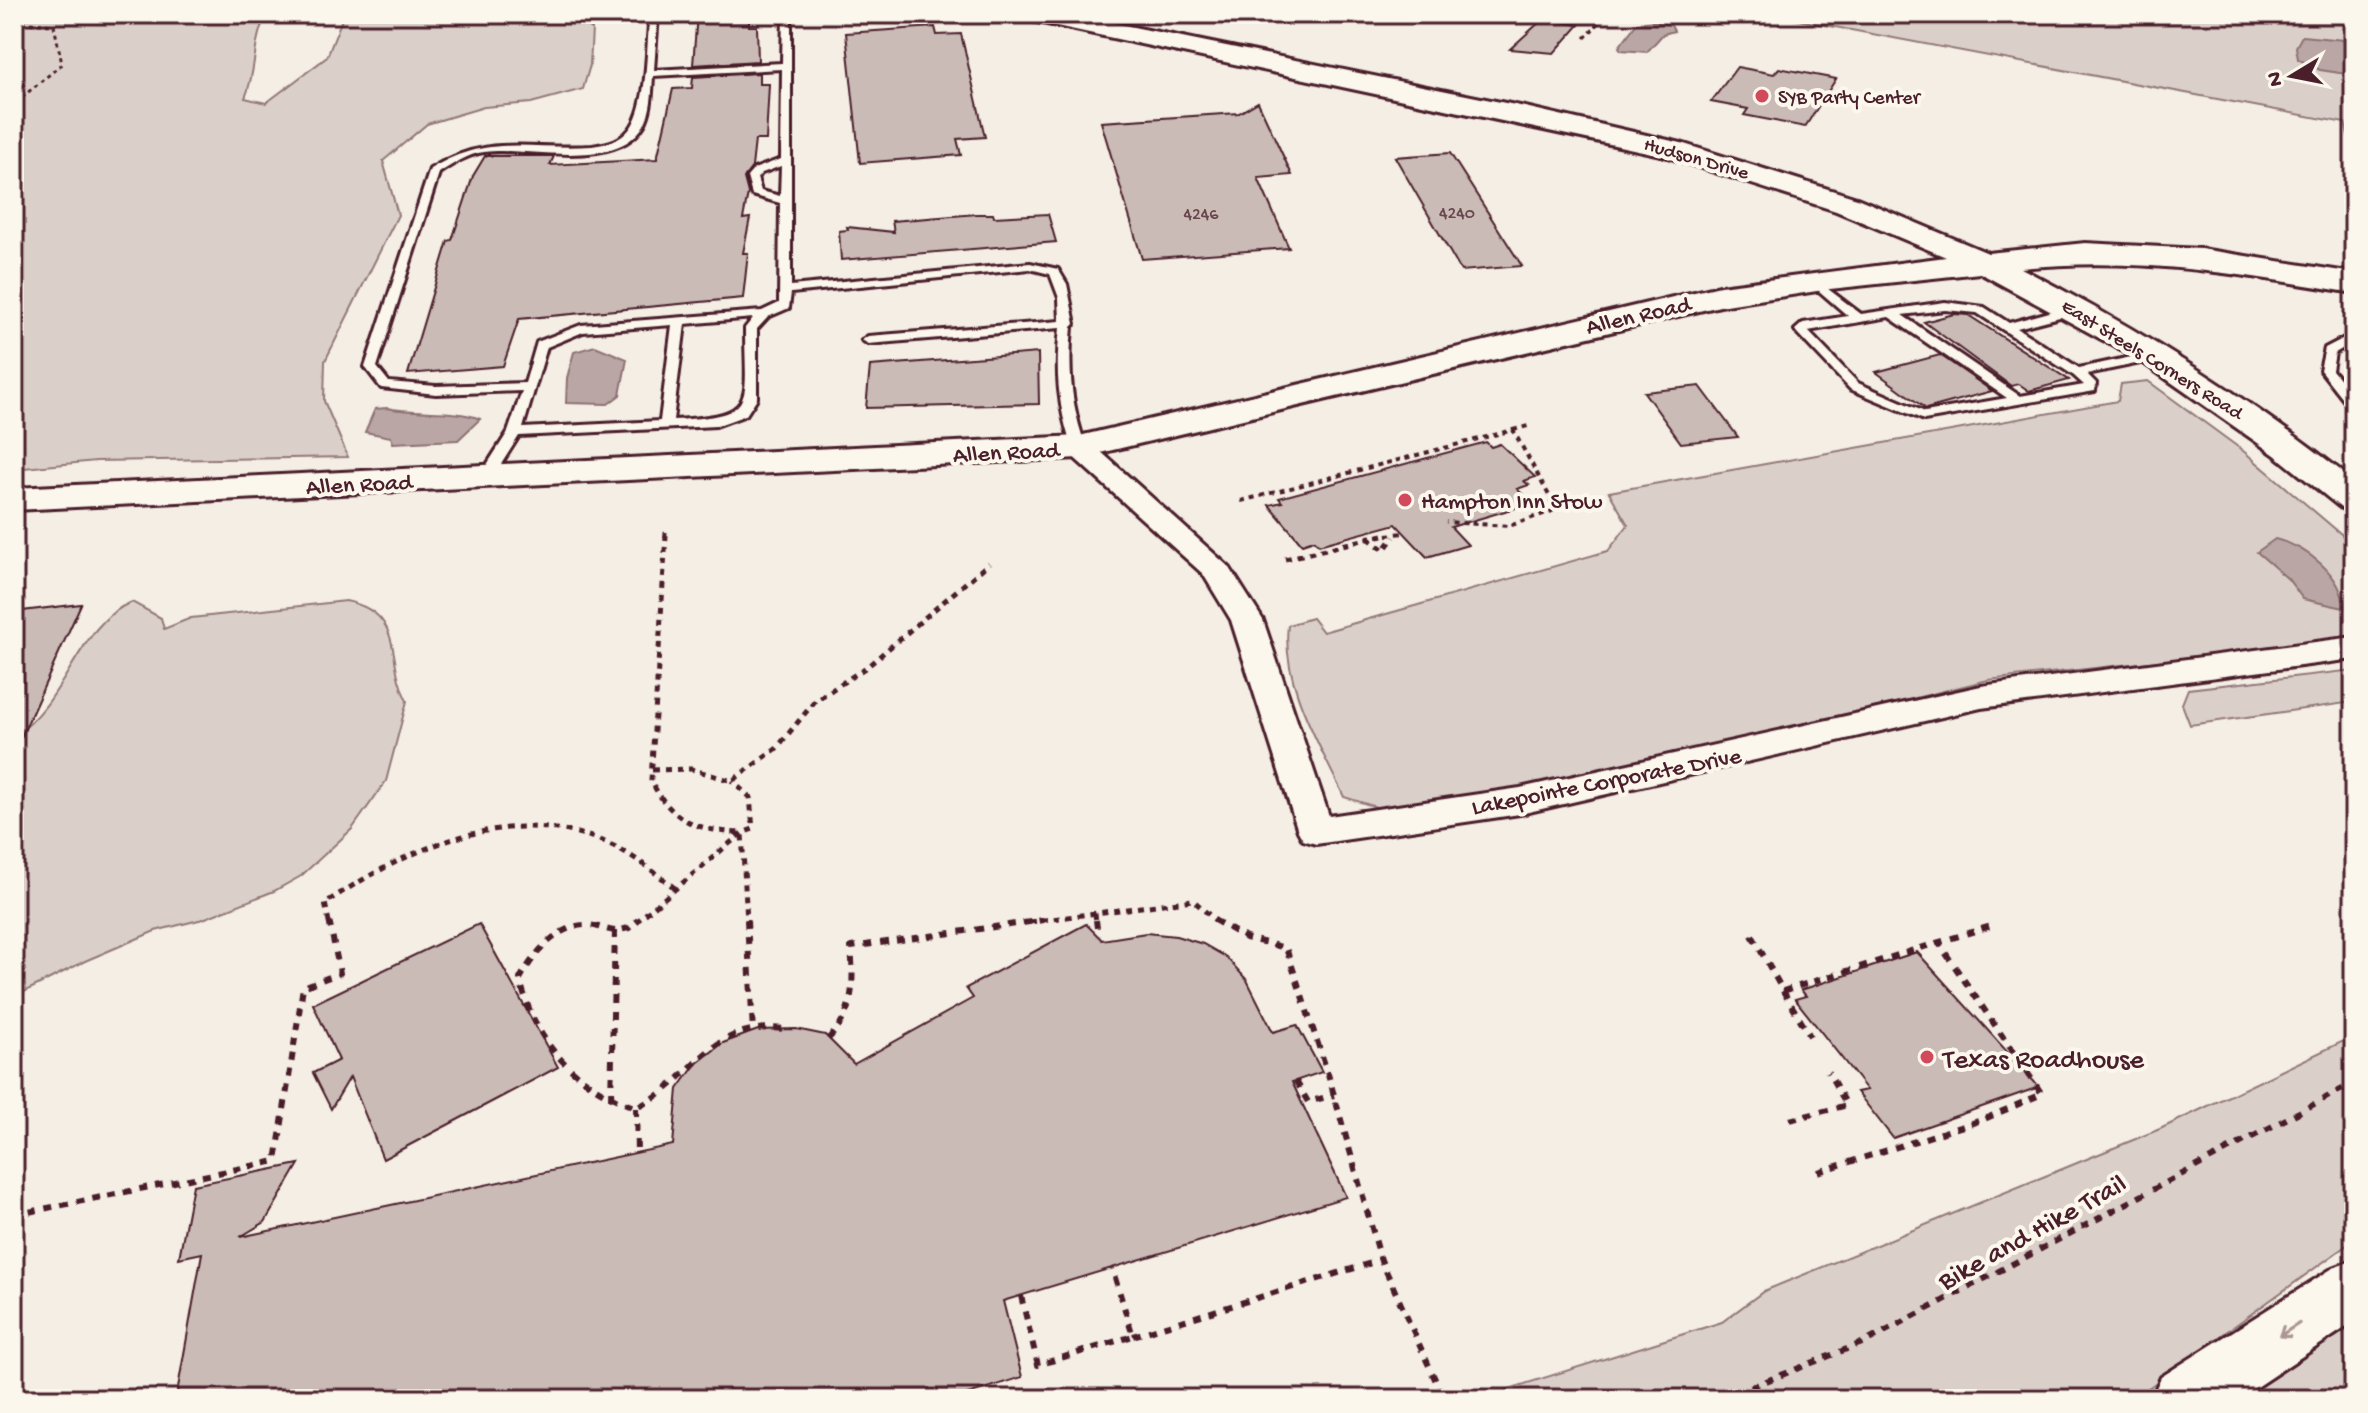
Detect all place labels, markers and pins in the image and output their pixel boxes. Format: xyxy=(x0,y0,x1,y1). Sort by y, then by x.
marker: SYB Party Center xyxy=(1753,87,1771,105)
place label: SYB Party Center xyxy=(1778,88,1922,111)
place label: Hampton Inn Stow xyxy=(1421,489,1603,518)
marker: Hampton Inn Stow xyxy=(1396,491,1414,509)
place label: Texas Roadhouse xyxy=(1941,1045,2145,1078)
marker: Texas Roadhouse xyxy=(1918,1048,1936,1066)

